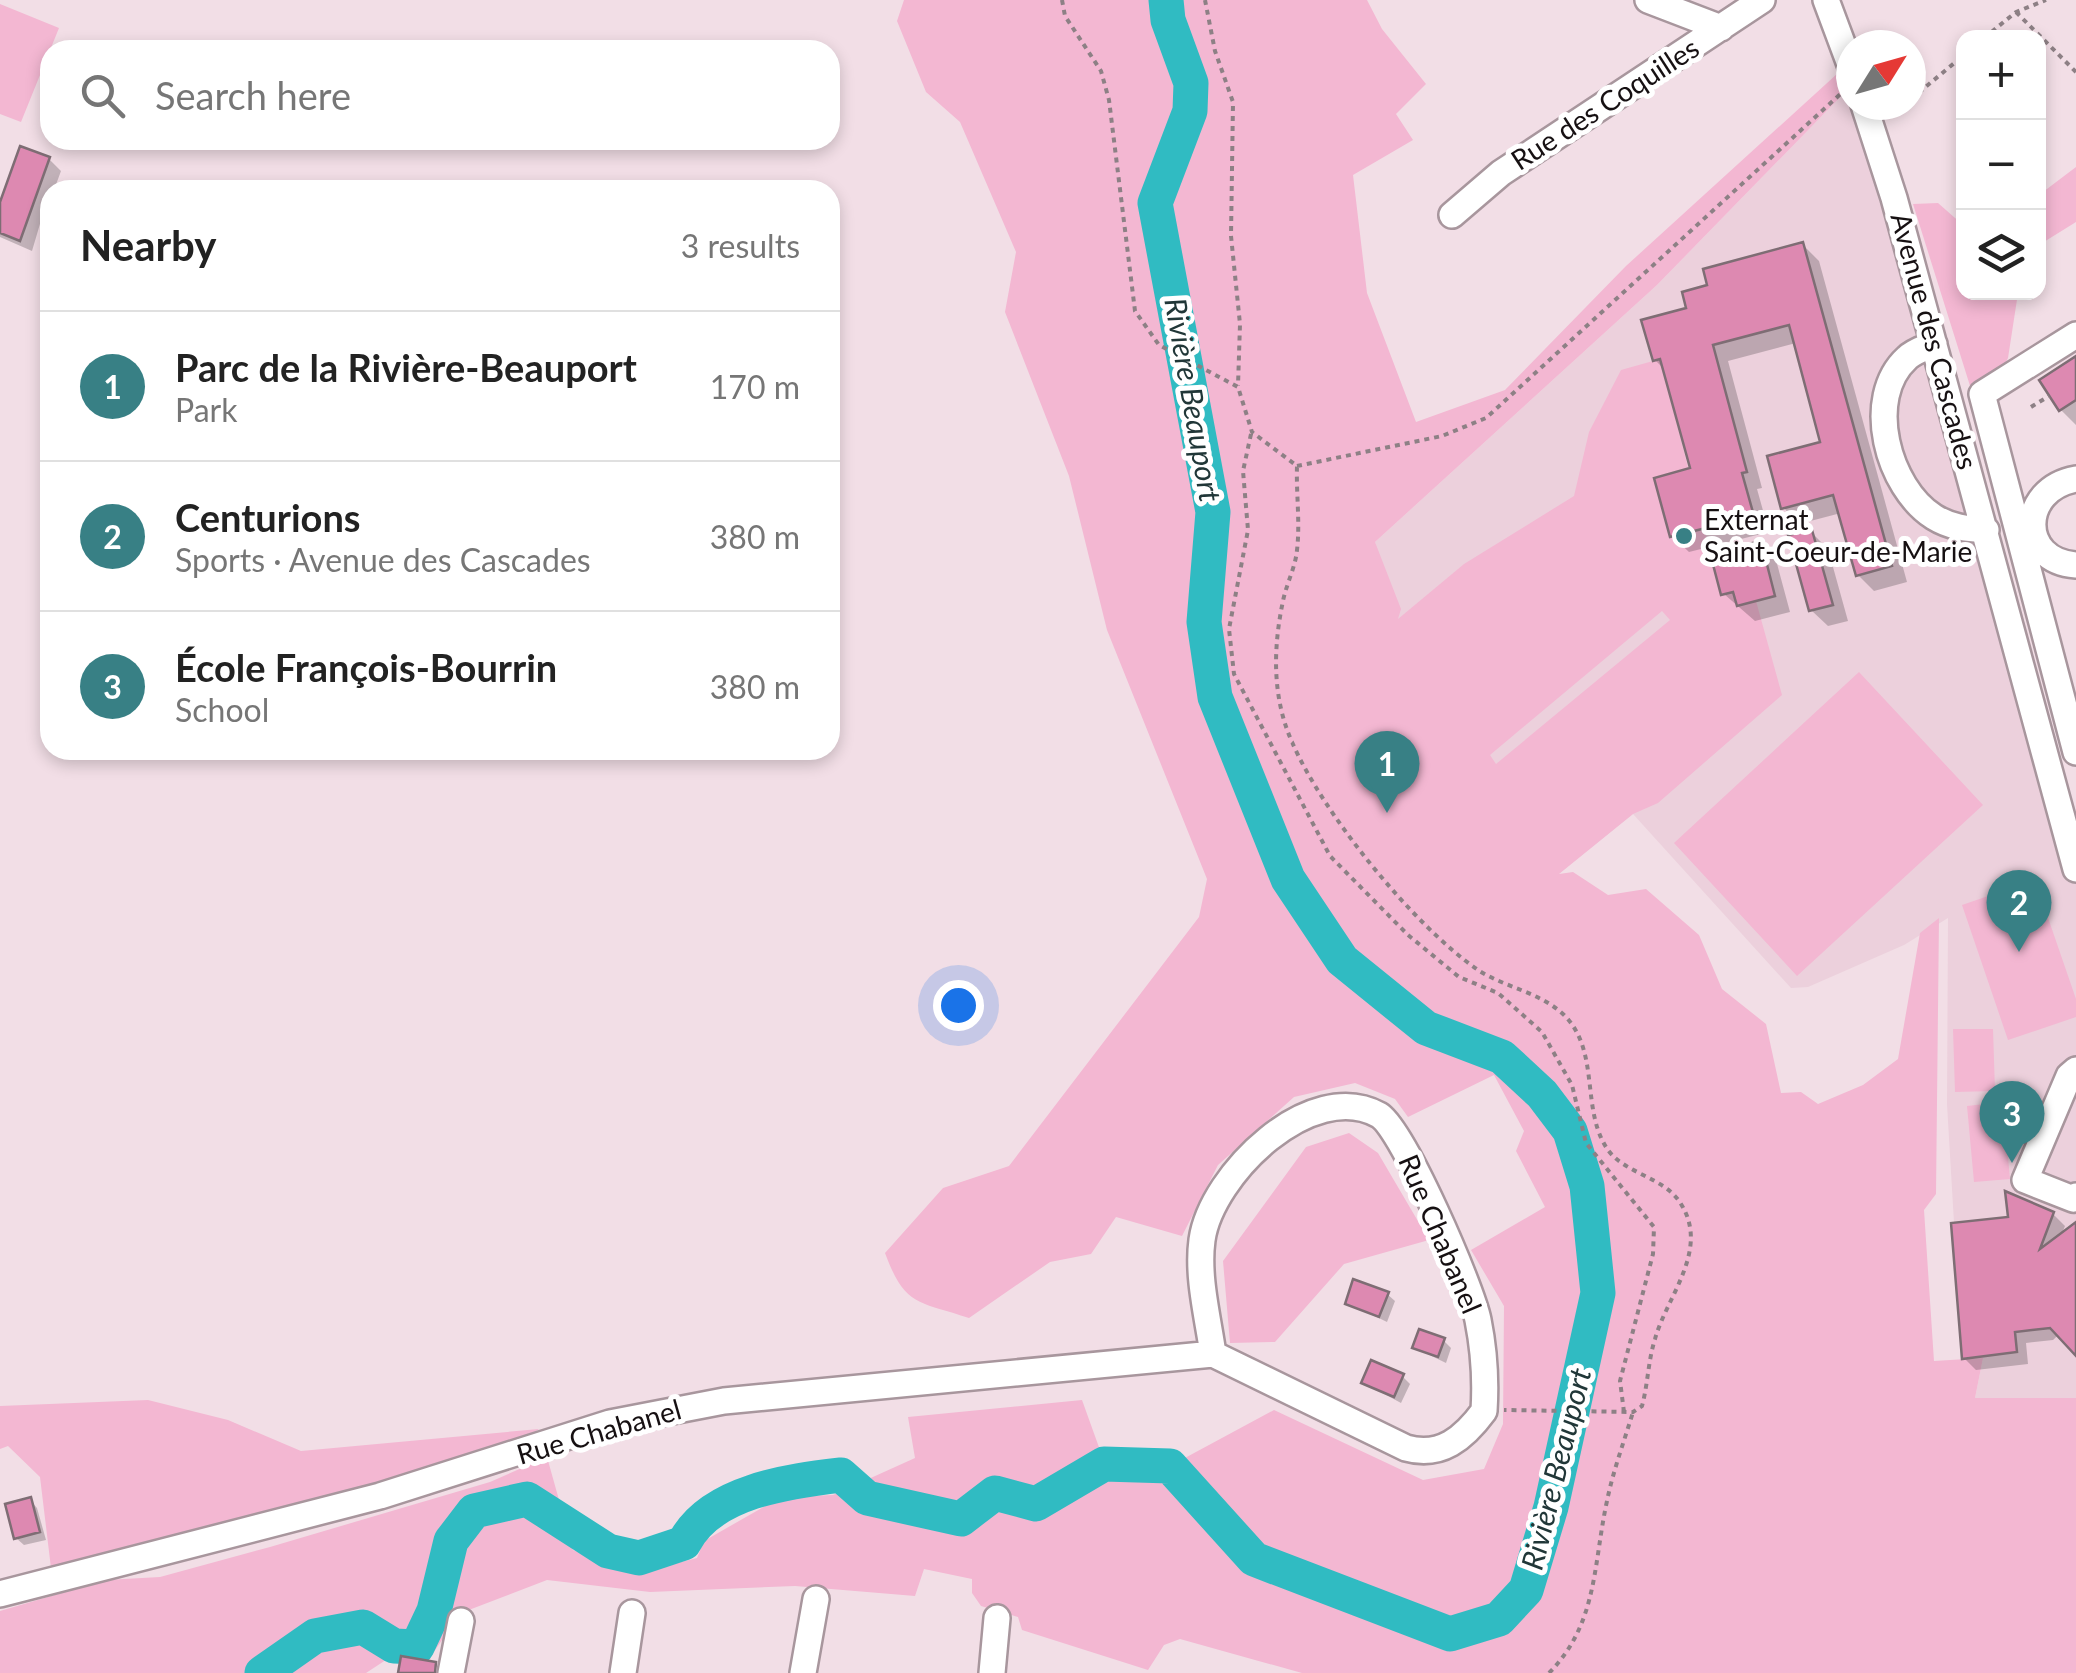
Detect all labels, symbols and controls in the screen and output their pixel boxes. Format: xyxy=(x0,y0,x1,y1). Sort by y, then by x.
street label: Rue des Coquilles xyxy=(1504,30,1705,176)
north arrow xyxy=(1836,30,1926,120)
map controls xyxy=(1956,30,2046,300)
button: + xyxy=(1956,30,2046,120)
search box xyxy=(40,40,840,150)
icon: search xyxy=(75,68,130,123)
text: Search here xyxy=(155,72,351,118)
button: − xyxy=(1956,120,2046,210)
street label: Avenue des Cascades xyxy=(1884,209,1986,473)
button: layers xyxy=(1956,210,2046,300)
text: Nearby xyxy=(80,220,217,270)
text: 3 results xyxy=(681,226,800,265)
water label: Rivière Beauport xyxy=(1158,295,1230,505)
text: Parc de la Rivière-Beauport xyxy=(175,344,637,390)
text: 1 xyxy=(103,367,122,406)
text: 170 m xyxy=(710,367,800,406)
text: Park xyxy=(175,390,238,429)
text: Centurions xyxy=(175,494,361,540)
place label: Externat Saint-Coeur-de-Marie xyxy=(1704,502,1972,568)
text: 2 xyxy=(103,517,122,556)
text: 380 m xyxy=(710,517,800,556)
marker: Externat Saint-Coeur-de-Marie xyxy=(1673,525,1695,547)
text: Sports · Avenue des Cascades xyxy=(175,540,591,579)
text: École François-Bourrin xyxy=(175,644,557,690)
text: 3 xyxy=(103,667,122,706)
text: 380 m xyxy=(710,667,800,706)
text: School xyxy=(175,690,269,729)
pin: 1 xyxy=(1354,730,1420,813)
pin: 2 xyxy=(1986,870,2052,952)
your location xyxy=(933,980,984,1031)
pin: 3 xyxy=(1980,1080,2044,1163)
street label: Rue Chabanel xyxy=(1392,1149,1490,1318)
water label: Rivière Beauport xyxy=(1513,1364,1598,1573)
street label: Rue Chabanel xyxy=(513,1391,685,1471)

